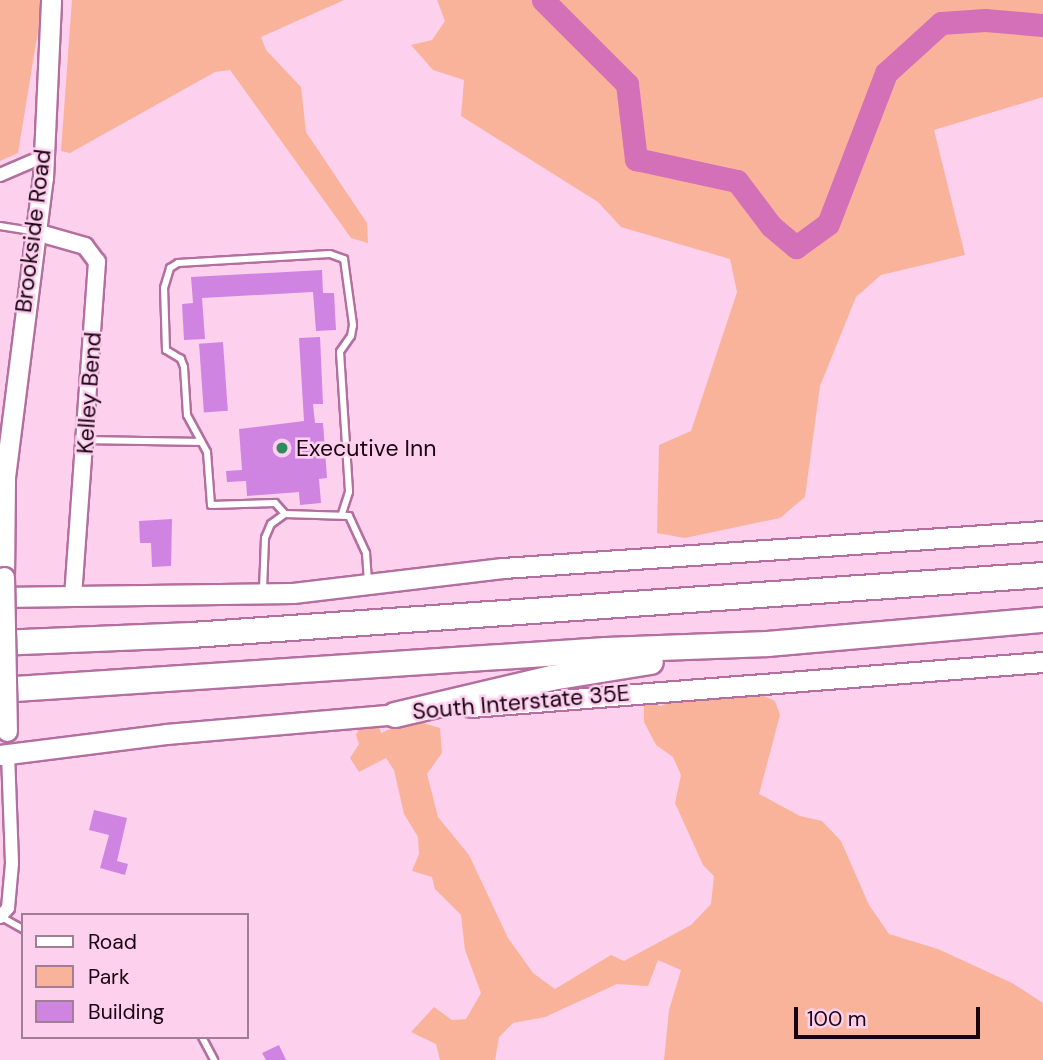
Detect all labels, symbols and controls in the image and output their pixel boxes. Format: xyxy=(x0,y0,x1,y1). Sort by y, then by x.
street label: Brookside Road xyxy=(9,148,57,314)
street label: Kelley Bend xyxy=(71,331,107,455)
place label: Executive Inn xyxy=(296,434,436,462)
marker: Executive Inn xyxy=(274,440,290,456)
street label: South Interstate 35E xyxy=(411,679,631,725)
legend xyxy=(21,913,248,1039)
text: Road xyxy=(88,928,137,956)
text: Park xyxy=(88,963,129,991)
scale bar xyxy=(798,993,984,1038)
text: Building xyxy=(88,998,164,1026)
text: 100 m xyxy=(807,1005,867,1033)

